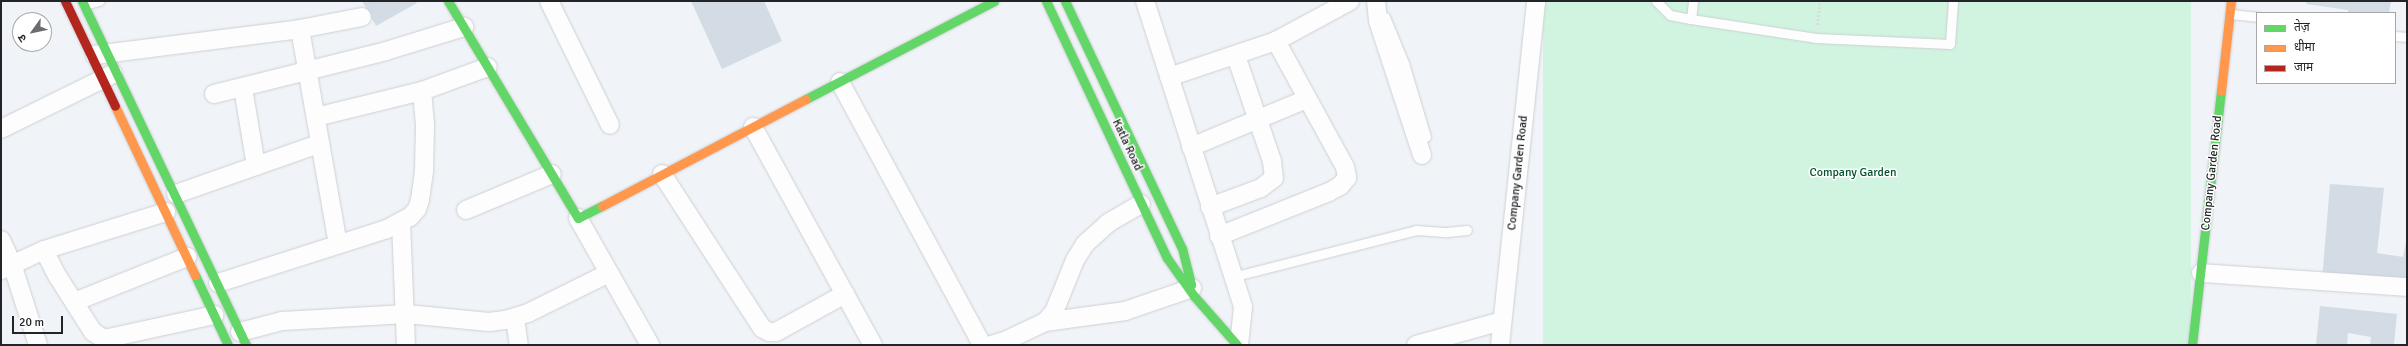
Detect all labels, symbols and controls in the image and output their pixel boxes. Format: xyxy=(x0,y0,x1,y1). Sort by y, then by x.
north arrow xyxy=(12,12,52,52)
legend xyxy=(2256,12,2396,84)
text: तेज़ xyxy=(2294,20,2310,35)
text: उ xyxy=(15,32,30,45)
text: धीमा xyxy=(2294,40,2315,55)
text: जाम xyxy=(2294,60,2313,75)
street label: Company Garden Road xyxy=(1505,115,1531,231)
street label: Company Garden Road xyxy=(2199,115,2225,231)
street label: Katla Road xyxy=(1109,117,1145,173)
park label: Company Garden xyxy=(1809,166,1897,180)
scale bar xyxy=(14,308,65,334)
text: 20 m xyxy=(19,315,44,330)

